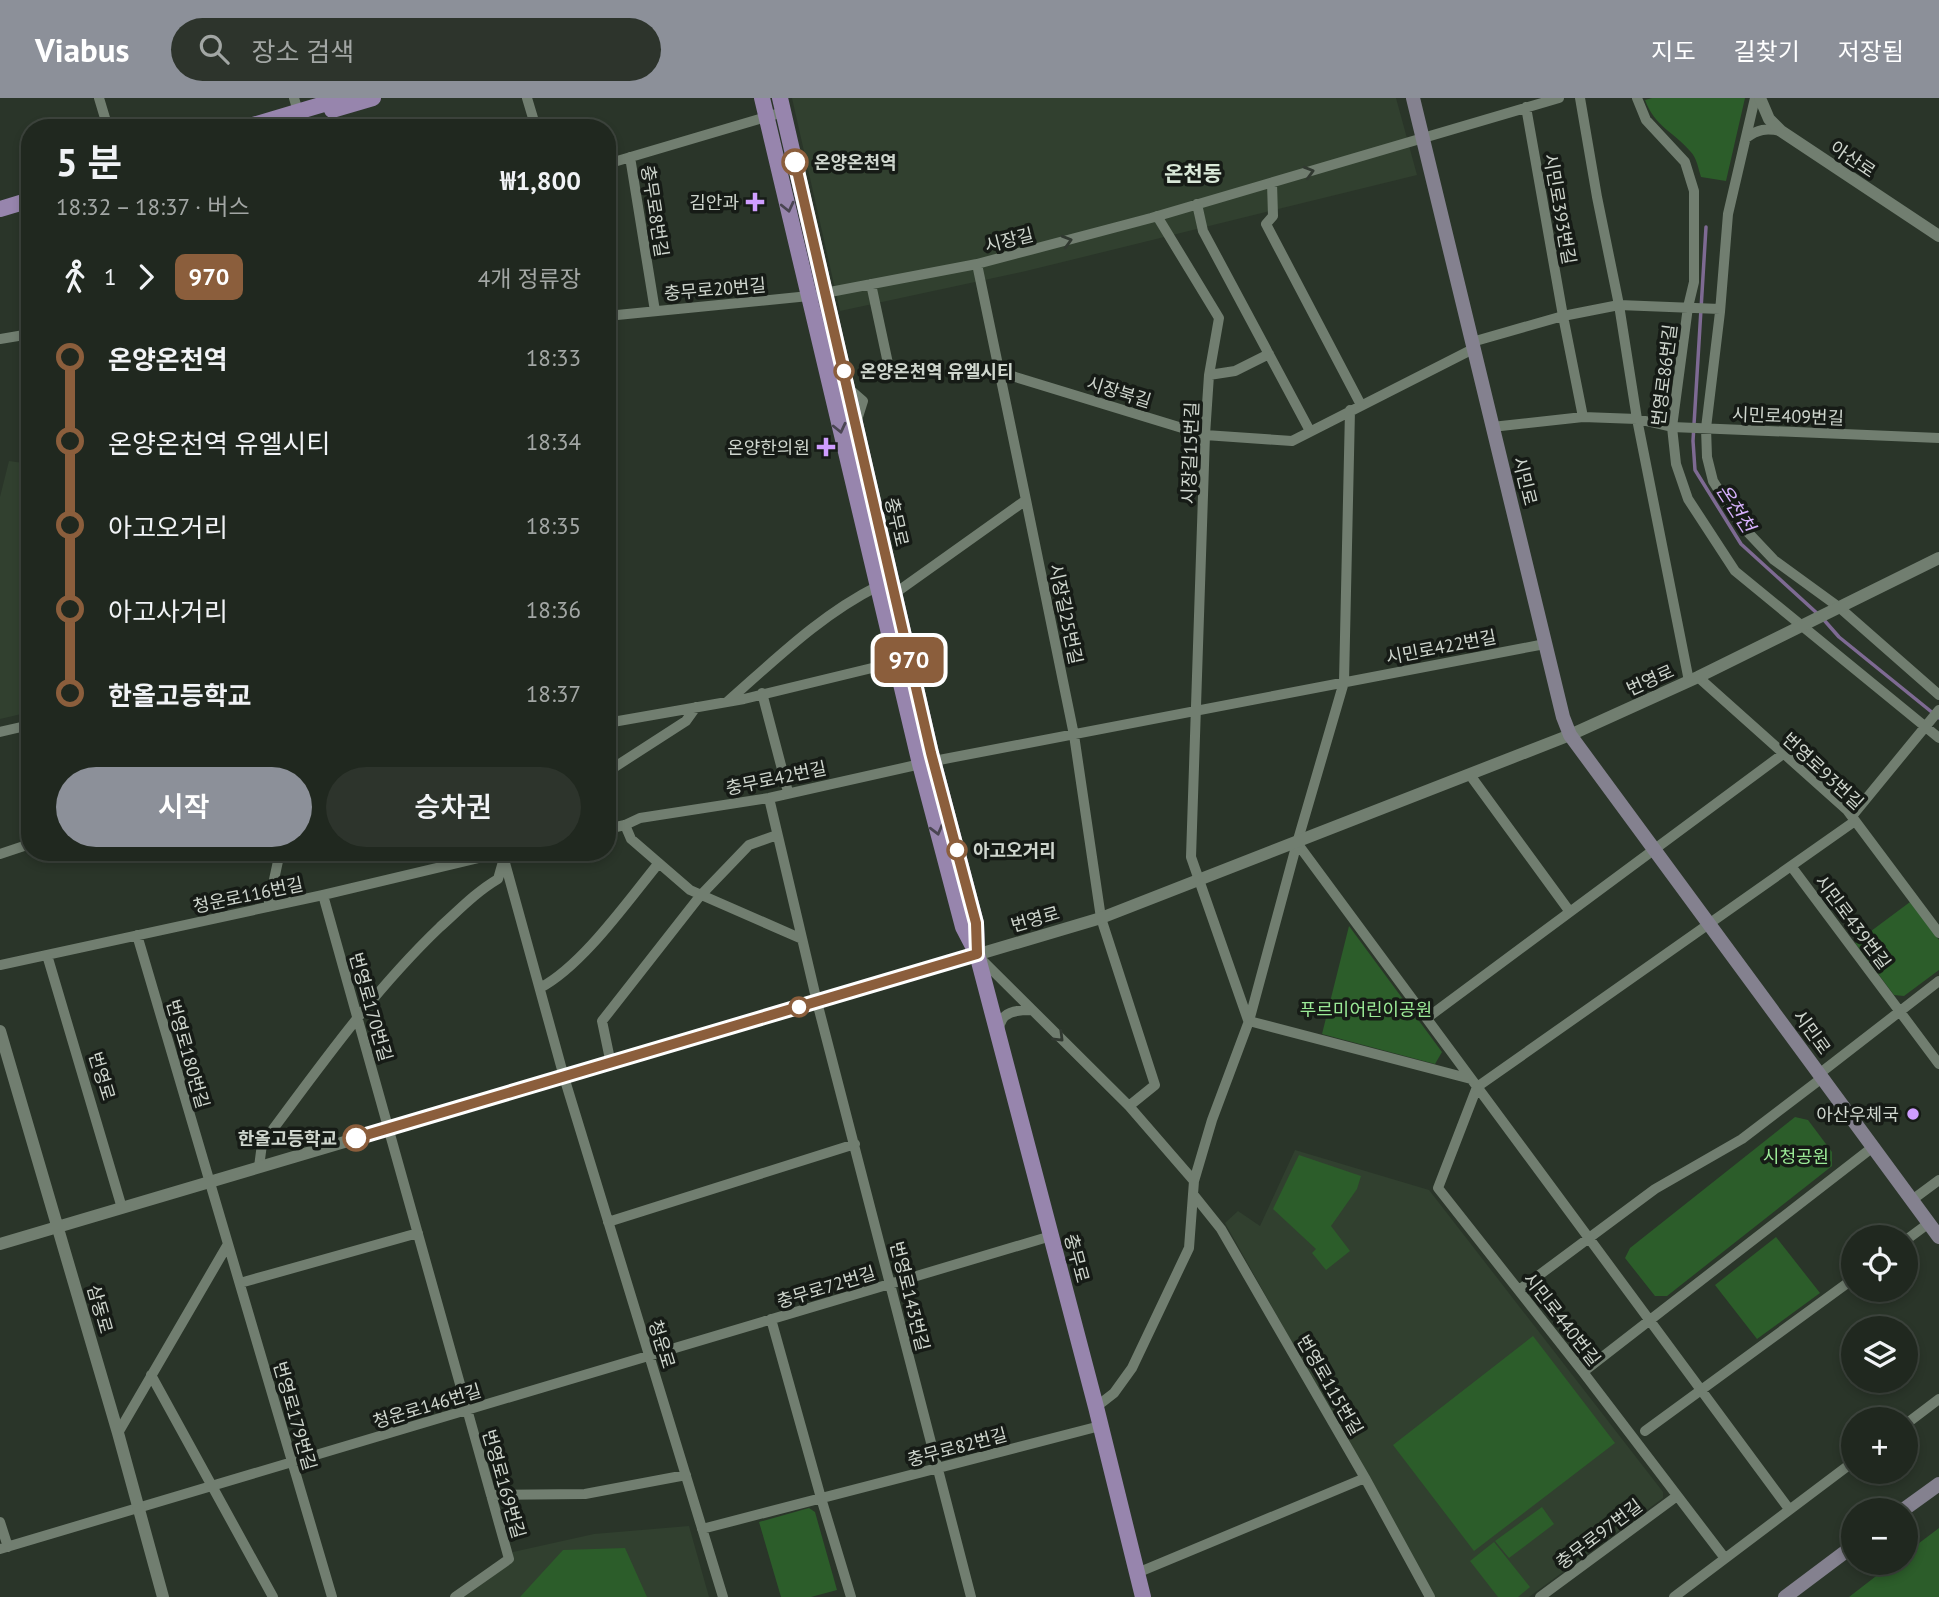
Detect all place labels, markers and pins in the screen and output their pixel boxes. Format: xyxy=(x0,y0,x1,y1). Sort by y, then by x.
marker: 온양온천역 xyxy=(782,149,808,175)
place label: 온양온천역 xyxy=(814,151,897,174)
place label: 김안과 xyxy=(689,191,739,214)
marker: 김안과 xyxy=(745,192,765,212)
place label: 온양온천역 유엘시티 xyxy=(860,360,1014,383)
marker: 온양온천역 유엘시티 xyxy=(834,361,854,381)
place label: 온양한의원 xyxy=(727,436,810,459)
marker: 온양한의원 xyxy=(816,437,836,457)
place label: 아고오거리 xyxy=(973,839,1056,862)
marker: 아고오거리 xyxy=(947,840,967,860)
unlabelled marker xyxy=(789,997,809,1017)
place label: 아산우체국 xyxy=(1816,1103,1899,1126)
marker: 아산우체국 xyxy=(1905,1106,1921,1122)
marker: 한올고등학교 xyxy=(343,1125,369,1151)
place label: 한올고등학교 xyxy=(238,1127,337,1150)

